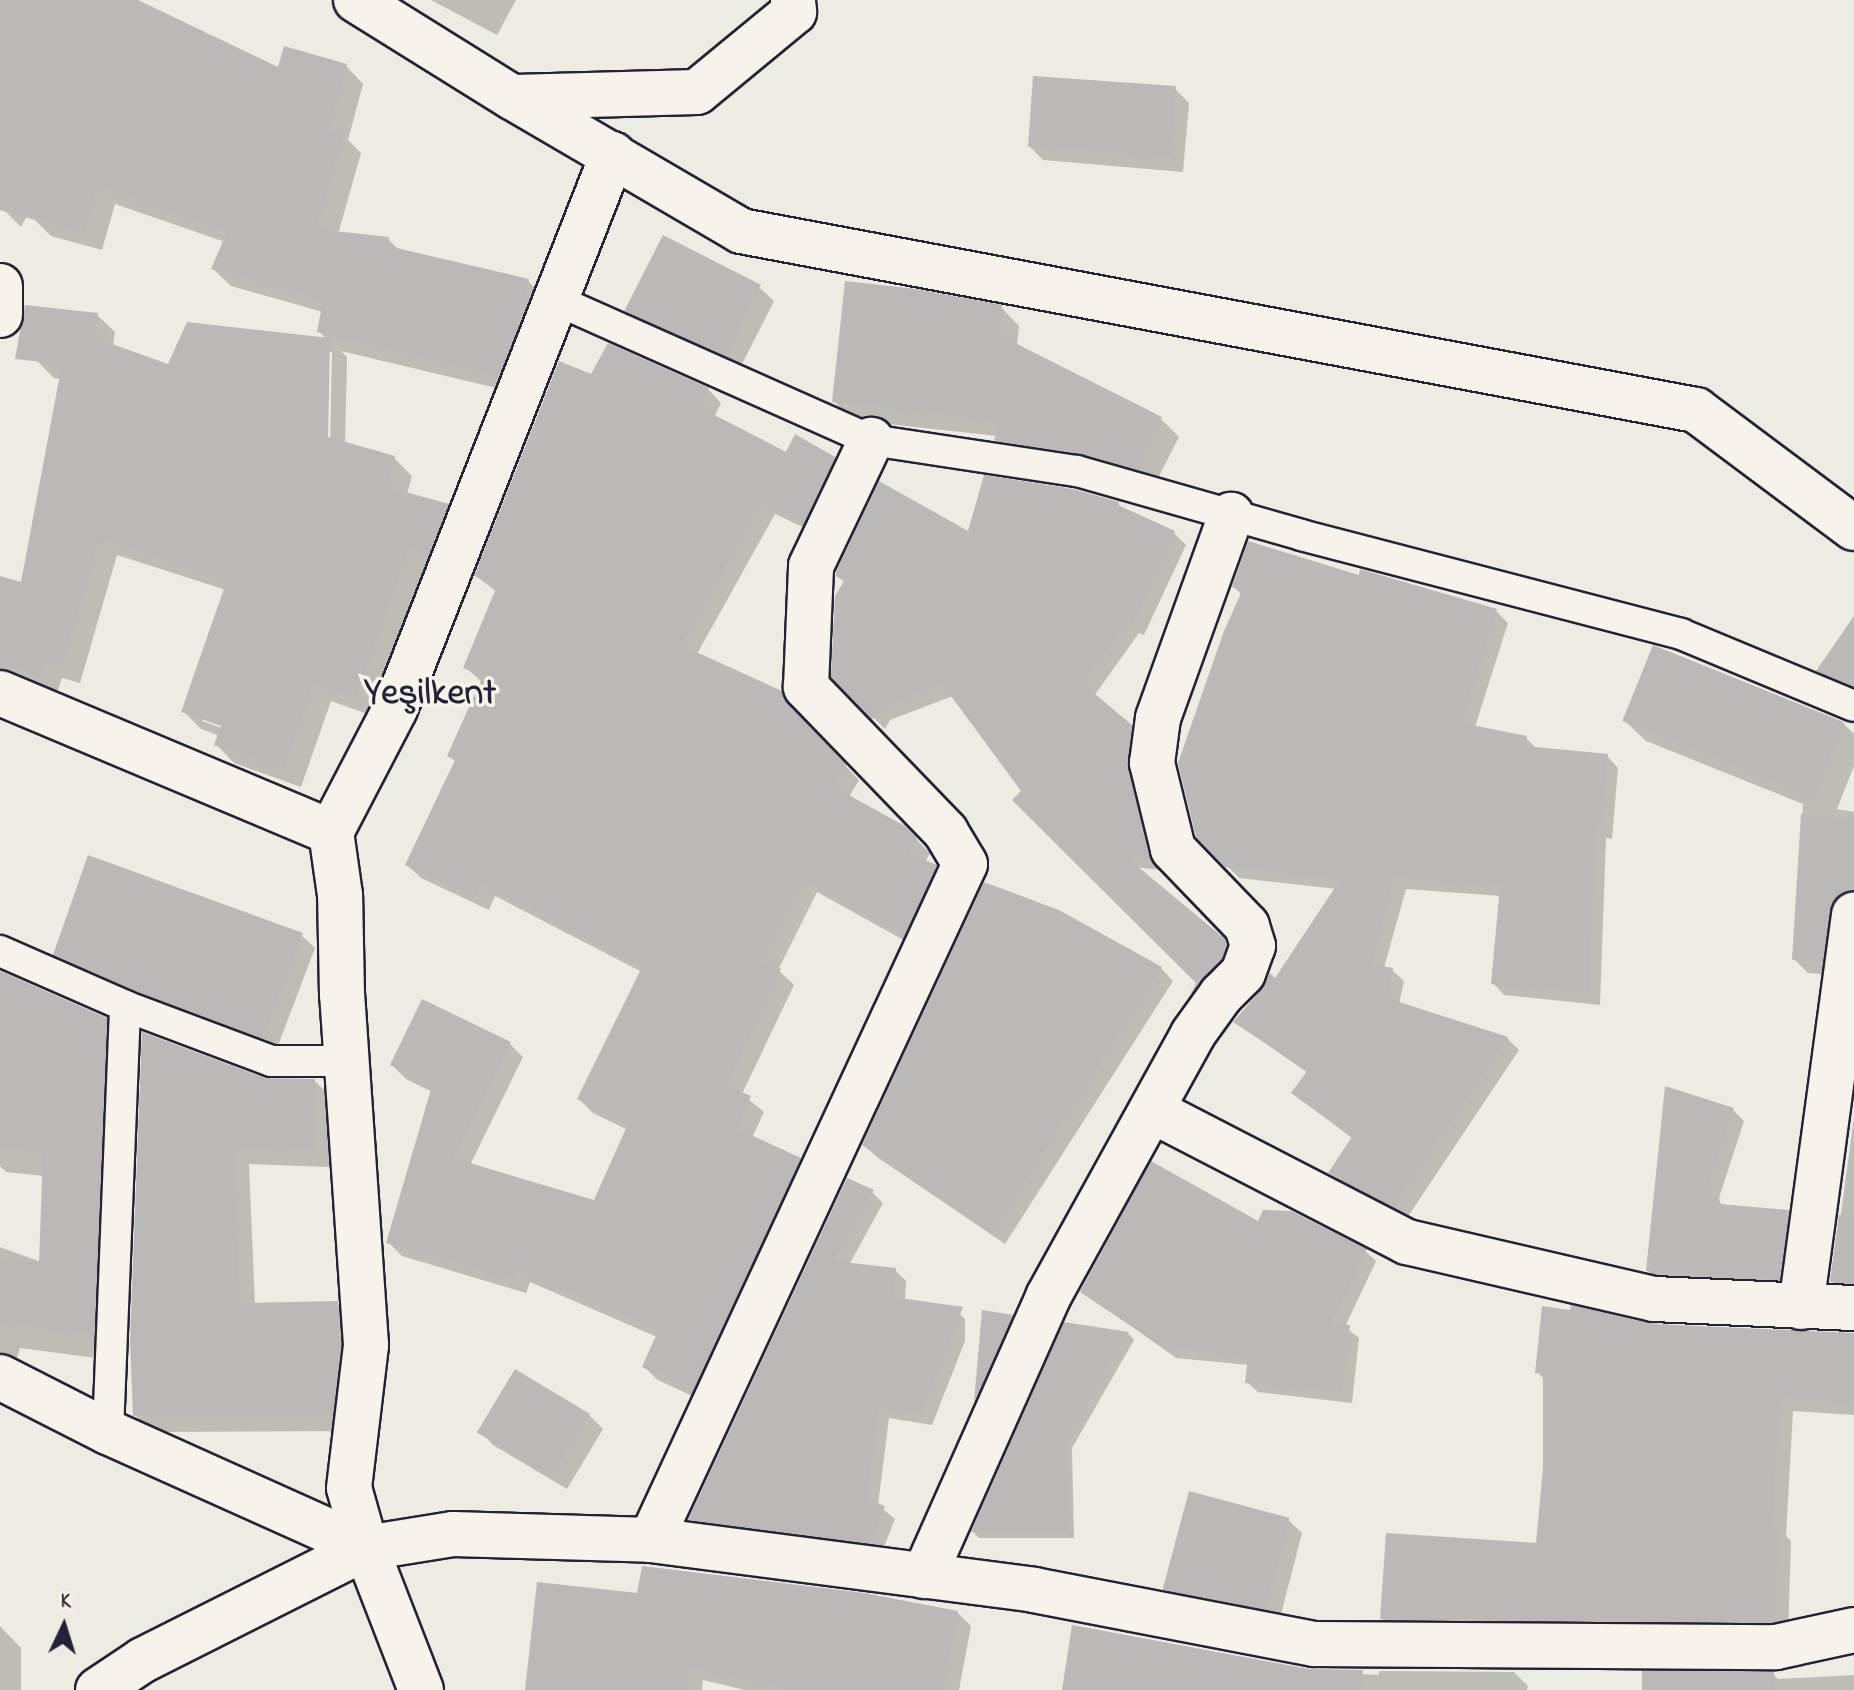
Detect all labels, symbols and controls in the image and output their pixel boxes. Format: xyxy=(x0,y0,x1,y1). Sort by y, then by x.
district label: Yeşilkent xyxy=(364,672,496,718)
north arrow xyxy=(24,1586,104,1666)
text: K xyxy=(59,1586,72,1618)

